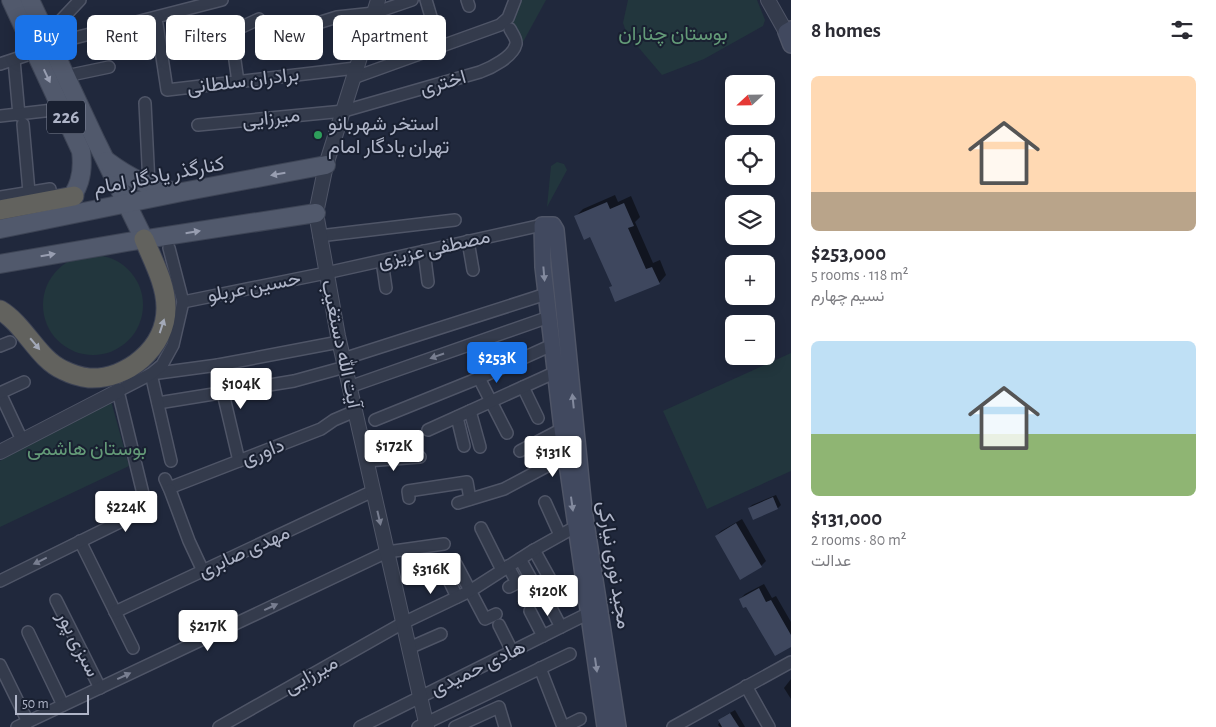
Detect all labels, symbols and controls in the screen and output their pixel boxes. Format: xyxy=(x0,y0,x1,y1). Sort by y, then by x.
chip: Buy xyxy=(15,15,77,60)
chip: Rent xyxy=(87,15,156,60)
chip: Filters xyxy=(166,15,245,60)
chip: New xyxy=(255,15,323,60)
chip: Apartment xyxy=(333,15,446,60)
icon: filters xyxy=(1168,16,1196,44)
text: 8 homes xyxy=(811,20,881,41)
park label: بوستان چناران xyxy=(618,24,728,47)
street label: برادران سلطانی xyxy=(186,64,301,100)
street label: اختری xyxy=(418,67,469,101)
one-way arrow xyxy=(43,69,51,83)
north arrow xyxy=(725,75,775,125)
map controls xyxy=(725,75,775,365)
road number: 226 xyxy=(47,100,85,134)
street label: میرزایی xyxy=(241,105,301,133)
icon: home xyxy=(959,108,1049,198)
place label: استخر شهربانو تهران یادگار امام xyxy=(328,114,449,159)
marker: استخر شهربانو تهران یادگار امام xyxy=(312,129,324,141)
button: locate xyxy=(725,135,775,185)
street label: کنارگذر یادگار امام xyxy=(92,153,227,200)
one-way arrow xyxy=(270,171,286,179)
button: layers xyxy=(725,195,775,245)
street label: مصطفی عزیزی xyxy=(376,226,492,274)
one-way arrow xyxy=(185,228,201,236)
text: $253,000 xyxy=(811,243,886,264)
one-way arrow xyxy=(40,251,56,259)
button: + xyxy=(725,255,775,305)
one-way arrow xyxy=(540,266,548,282)
text: 5 rooms · 118 m² xyxy=(811,267,908,283)
street label: حسین عربلو xyxy=(206,268,303,308)
street label: آیت الله دستغیب xyxy=(317,277,368,412)
text: نسیم چهارم xyxy=(811,288,884,304)
button: − xyxy=(725,315,775,365)
one-way arrow xyxy=(158,318,166,333)
one-way arrow xyxy=(29,337,40,350)
pin: $253K xyxy=(462,342,532,384)
text: $253K xyxy=(478,350,516,366)
one-way arrow xyxy=(429,353,444,361)
pin: $104K xyxy=(206,368,276,410)
icon: home xyxy=(959,373,1049,463)
text: $104K xyxy=(222,376,260,392)
one-way arrow xyxy=(569,393,577,409)
pin: $172K xyxy=(359,430,429,472)
street label: داوری xyxy=(239,435,288,471)
pin: $131K xyxy=(518,436,588,478)
text: $172K xyxy=(376,438,412,454)
park label: بوستان هاشمی xyxy=(27,439,147,461)
text: $131K xyxy=(536,444,570,460)
pin: $224K xyxy=(91,490,161,533)
one-way arrow xyxy=(568,497,576,513)
text: $224K xyxy=(106,499,146,515)
street label: مجید نوری نیارکی xyxy=(592,500,634,631)
text: $131,000 xyxy=(811,508,882,529)
one-way arrow xyxy=(375,510,383,525)
street label: مهدی صابری xyxy=(195,522,294,584)
text: 2 rooms · 80 m² xyxy=(811,532,906,548)
pin: $316K xyxy=(396,552,466,595)
text: عدالت xyxy=(811,553,851,569)
one-way arrow xyxy=(33,557,47,565)
text: $316K xyxy=(413,561,449,577)
pin: $120K xyxy=(513,574,583,617)
text: $120K xyxy=(529,583,567,599)
one-way arrow xyxy=(264,603,278,611)
street label: سبزی پور xyxy=(50,607,103,681)
pin: $217K xyxy=(173,610,243,652)
text: $217K xyxy=(190,618,226,634)
street label: هادی حمیدی xyxy=(427,636,529,700)
street label: میرزایی xyxy=(281,652,342,700)
one-way arrow xyxy=(593,657,601,673)
one-way arrow xyxy=(117,672,132,681)
scale bar xyxy=(15,692,89,715)
text: 50 m xyxy=(22,697,49,711)

